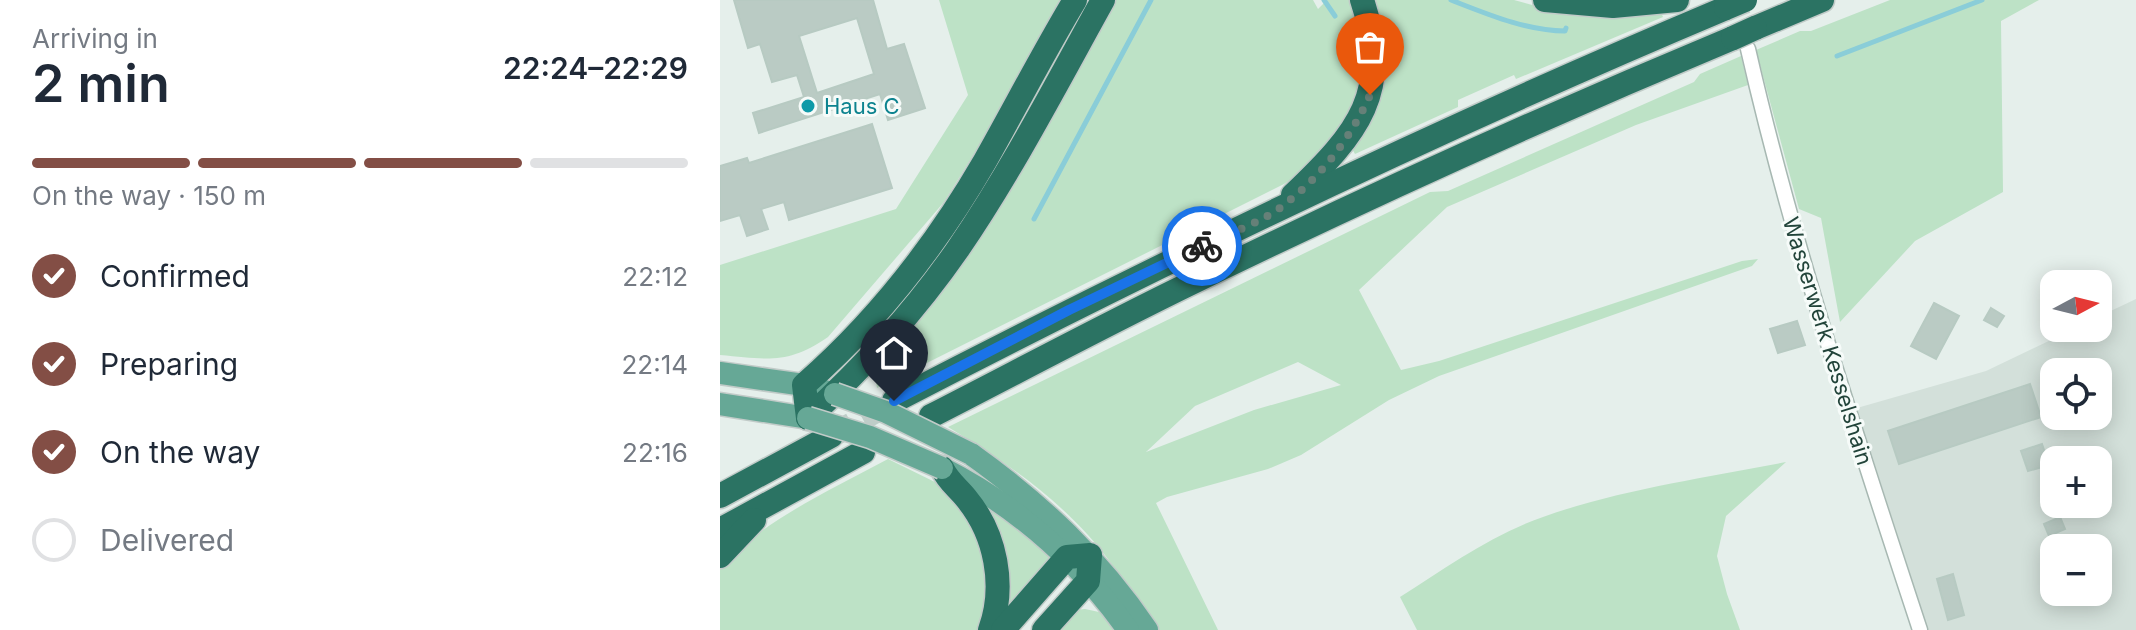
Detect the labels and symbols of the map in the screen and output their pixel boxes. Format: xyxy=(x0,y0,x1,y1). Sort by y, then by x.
pin xyxy=(1336,13,1404,95)
place label: Haus C xyxy=(824,93,900,119)
marker: Haus C xyxy=(799,97,817,115)
courier xyxy=(1162,206,1242,286)
street label: Wasserwerk Kesselshain xyxy=(1778,214,1878,468)
north arrow xyxy=(2040,270,2112,342)
pin xyxy=(860,319,928,401)

